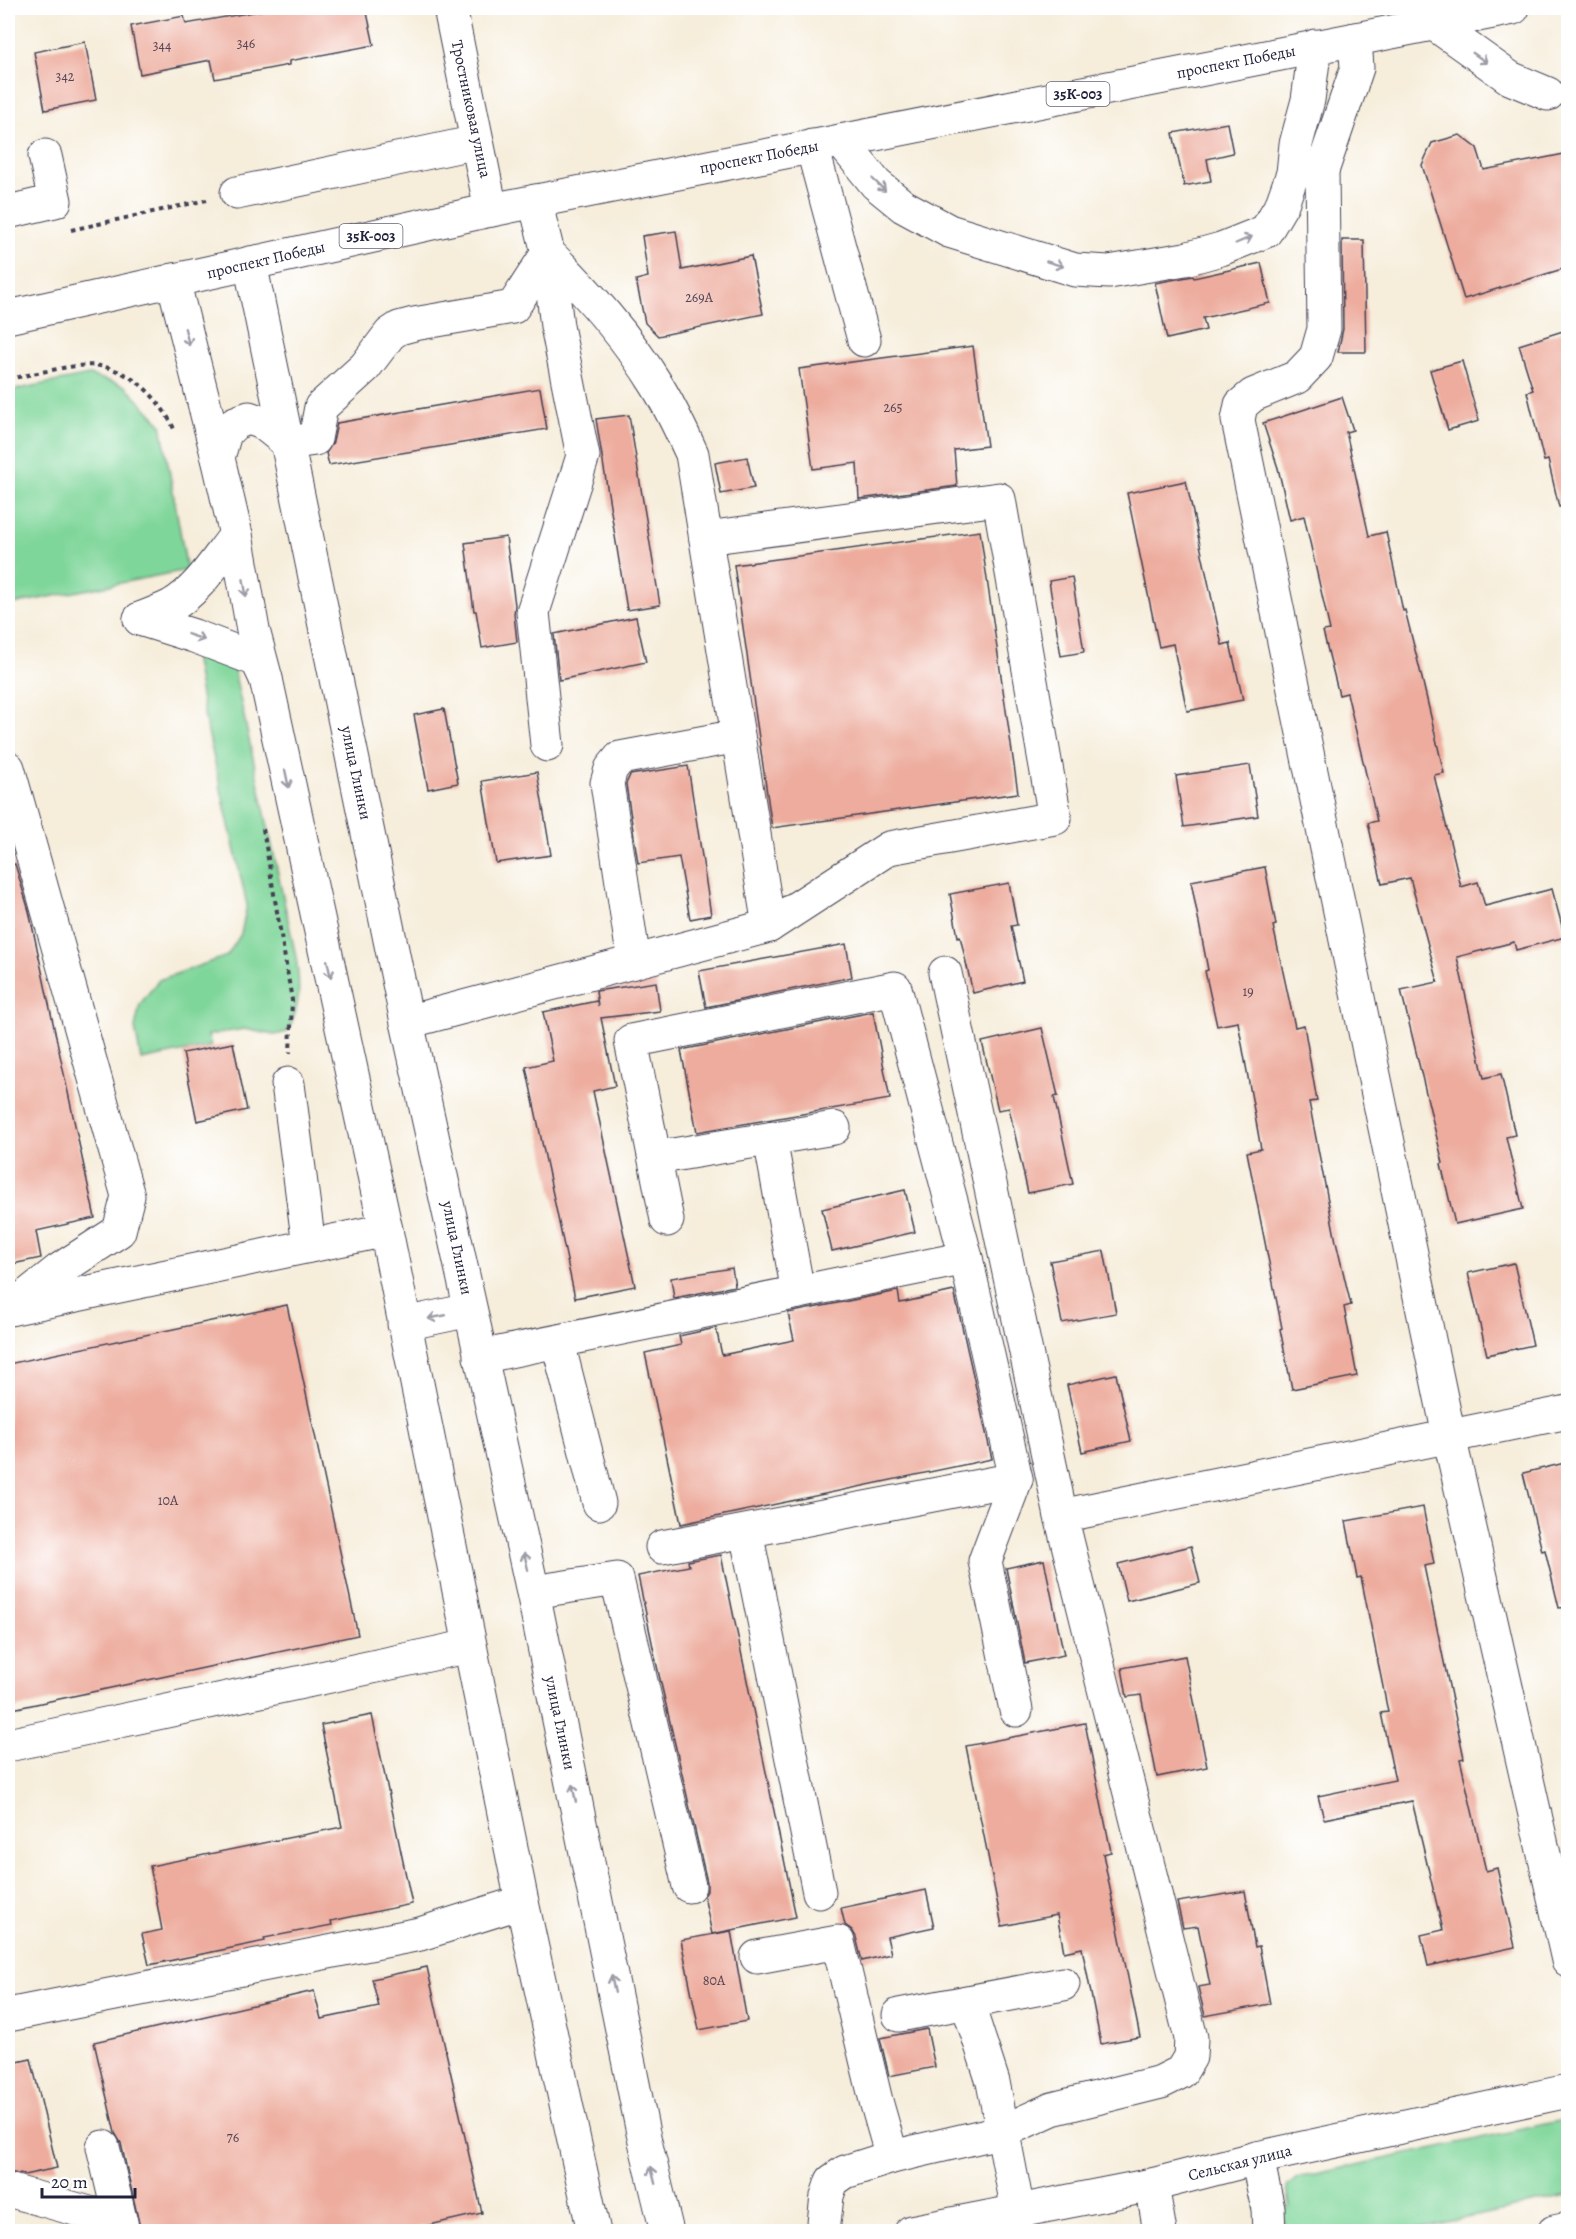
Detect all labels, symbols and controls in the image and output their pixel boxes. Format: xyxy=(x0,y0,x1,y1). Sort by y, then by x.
house number: 346 xyxy=(237,34,255,53)
house number: 344 xyxy=(153,36,171,55)
street label: Тростниковая улица xyxy=(446,38,496,181)
street label: проспект Победы xyxy=(1175,40,1297,84)
one-way arrow xyxy=(1472,52,1488,64)
house number: 342 xyxy=(56,67,75,86)
road number: 35К-003 xyxy=(1046,82,1110,106)
street label: проспект Победы xyxy=(698,135,820,179)
one-way arrow xyxy=(871,178,886,192)
road number: 35К-003 xyxy=(340,224,403,248)
one-way arrow xyxy=(1235,234,1253,245)
street label: проспект Победы xyxy=(205,236,327,284)
one-way arrow xyxy=(1045,259,1064,270)
house number: 269А xyxy=(685,288,714,307)
one-way arrow xyxy=(182,327,194,346)
house number: 265 xyxy=(883,398,903,417)
one-way arrow xyxy=(240,578,251,598)
one-way arrow xyxy=(186,632,205,643)
street label: улица Глинки xyxy=(335,723,377,822)
one-way arrow xyxy=(282,769,294,788)
one-way arrow xyxy=(324,959,335,978)
house number: 19 xyxy=(1242,982,1254,1001)
street label: улица Глинки xyxy=(436,1198,478,1297)
one-way arrow xyxy=(428,1312,447,1323)
house number: 10А xyxy=(158,1491,179,1510)
one-way arrow xyxy=(520,1552,531,1571)
street label: улица Глинки xyxy=(539,1673,581,1772)
one-way arrow xyxy=(568,1784,579,1803)
house number: 80А xyxy=(703,1971,726,1990)
one-way arrow xyxy=(607,1975,618,1994)
house number: 76 xyxy=(227,2128,239,2147)
street label: Сельская улица xyxy=(1186,2139,1295,2186)
scale bar xyxy=(42,2161,135,2199)
one-way arrow xyxy=(647,2165,659,2184)
text: 20 m xyxy=(51,2170,88,2194)

